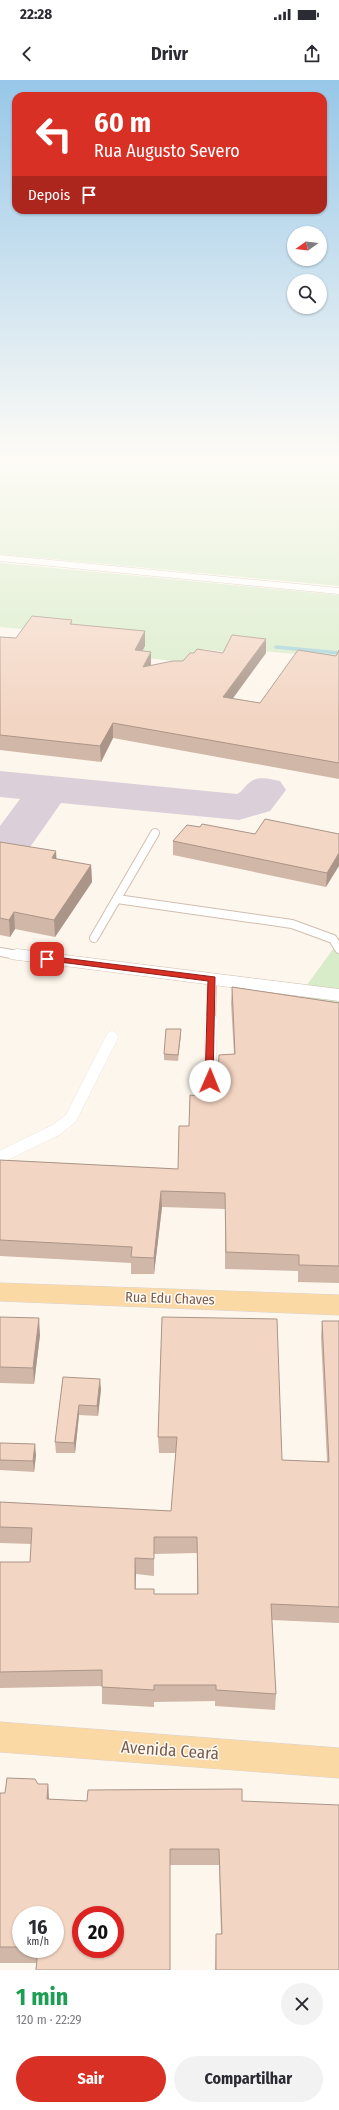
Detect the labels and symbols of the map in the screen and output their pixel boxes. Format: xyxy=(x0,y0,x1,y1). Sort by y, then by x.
north arrow xyxy=(287,226,327,266)
pin xyxy=(30,942,64,976)
position arrow xyxy=(189,1060,231,1102)
street label: Rua Edu Chaves xyxy=(125,1288,215,1309)
street label: Avenida Ceará xyxy=(120,1737,220,1764)
speed limit sign: 20 xyxy=(72,1906,124,1958)

